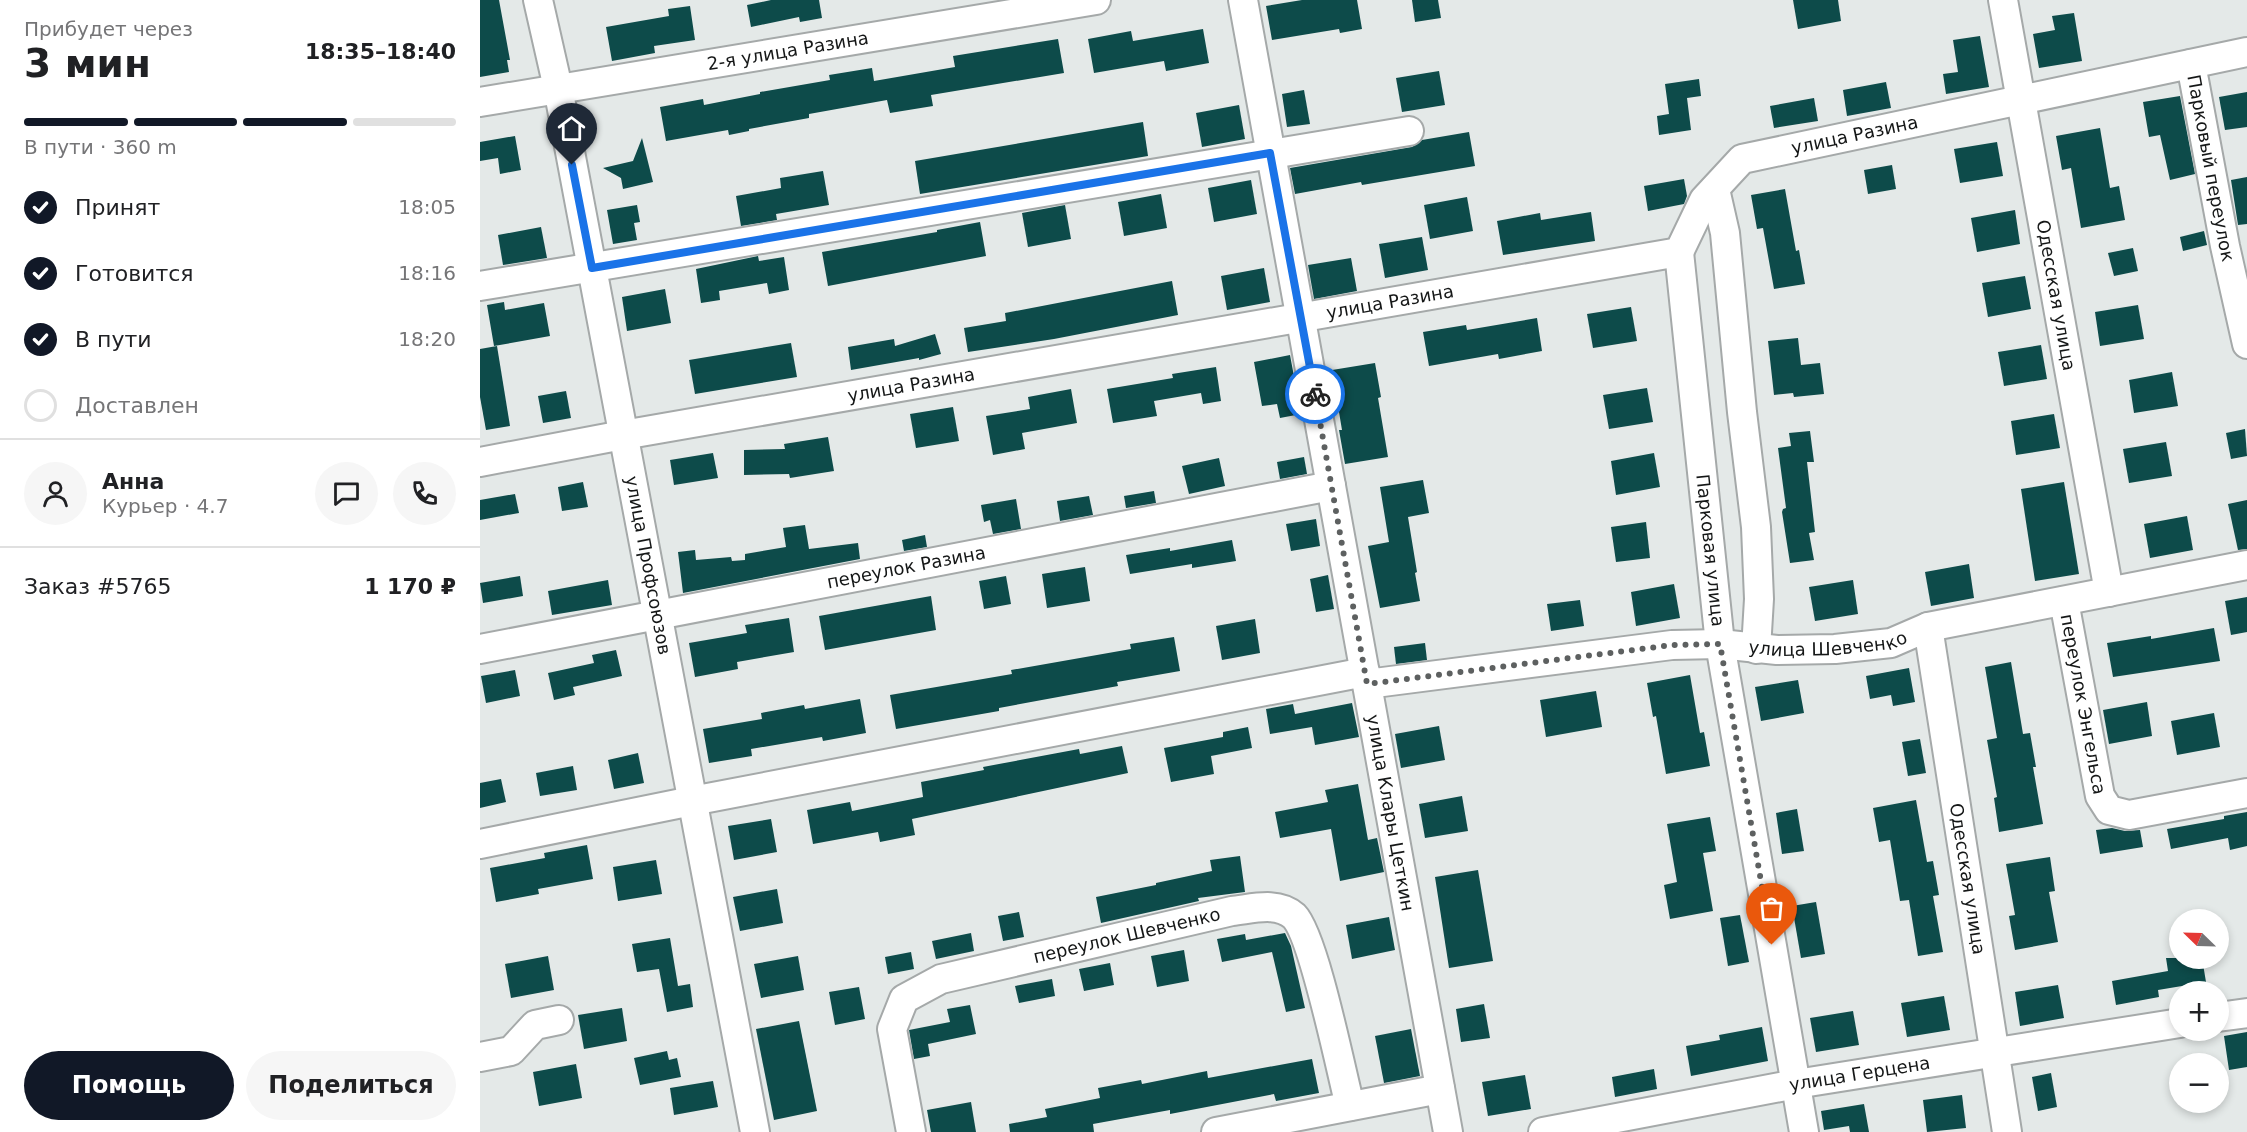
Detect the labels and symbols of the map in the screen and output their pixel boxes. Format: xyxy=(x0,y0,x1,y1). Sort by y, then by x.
street label: 2-я улица Разина xyxy=(705,27,870,74)
street label: Парковый переулок xyxy=(2183,73,2239,264)
pin xyxy=(546,103,597,165)
street label: улица Разина xyxy=(1789,111,1920,158)
street label: Одесская улица xyxy=(2033,218,2080,372)
street label: улица Разина xyxy=(1325,280,1455,323)
street label: улица Разина xyxy=(846,363,976,406)
courier xyxy=(1285,364,1345,424)
street label: Парковая улица xyxy=(1692,473,1729,628)
street label: улица Профсоюзов xyxy=(621,474,676,656)
street label: переулок Разина xyxy=(825,541,987,592)
street label: переулок Энгельса xyxy=(2057,612,2111,796)
street label: улица Шевченко xyxy=(1748,626,1910,661)
street label: улица Клары Цеткин xyxy=(1363,713,1419,913)
street label: Одесская улица xyxy=(1946,802,1990,956)
pin xyxy=(1746,883,1797,945)
street label: переулок Шевченко xyxy=(1031,903,1222,967)
north arrow xyxy=(2169,909,2229,969)
street label: улица Герцена xyxy=(1787,1052,1932,1095)

